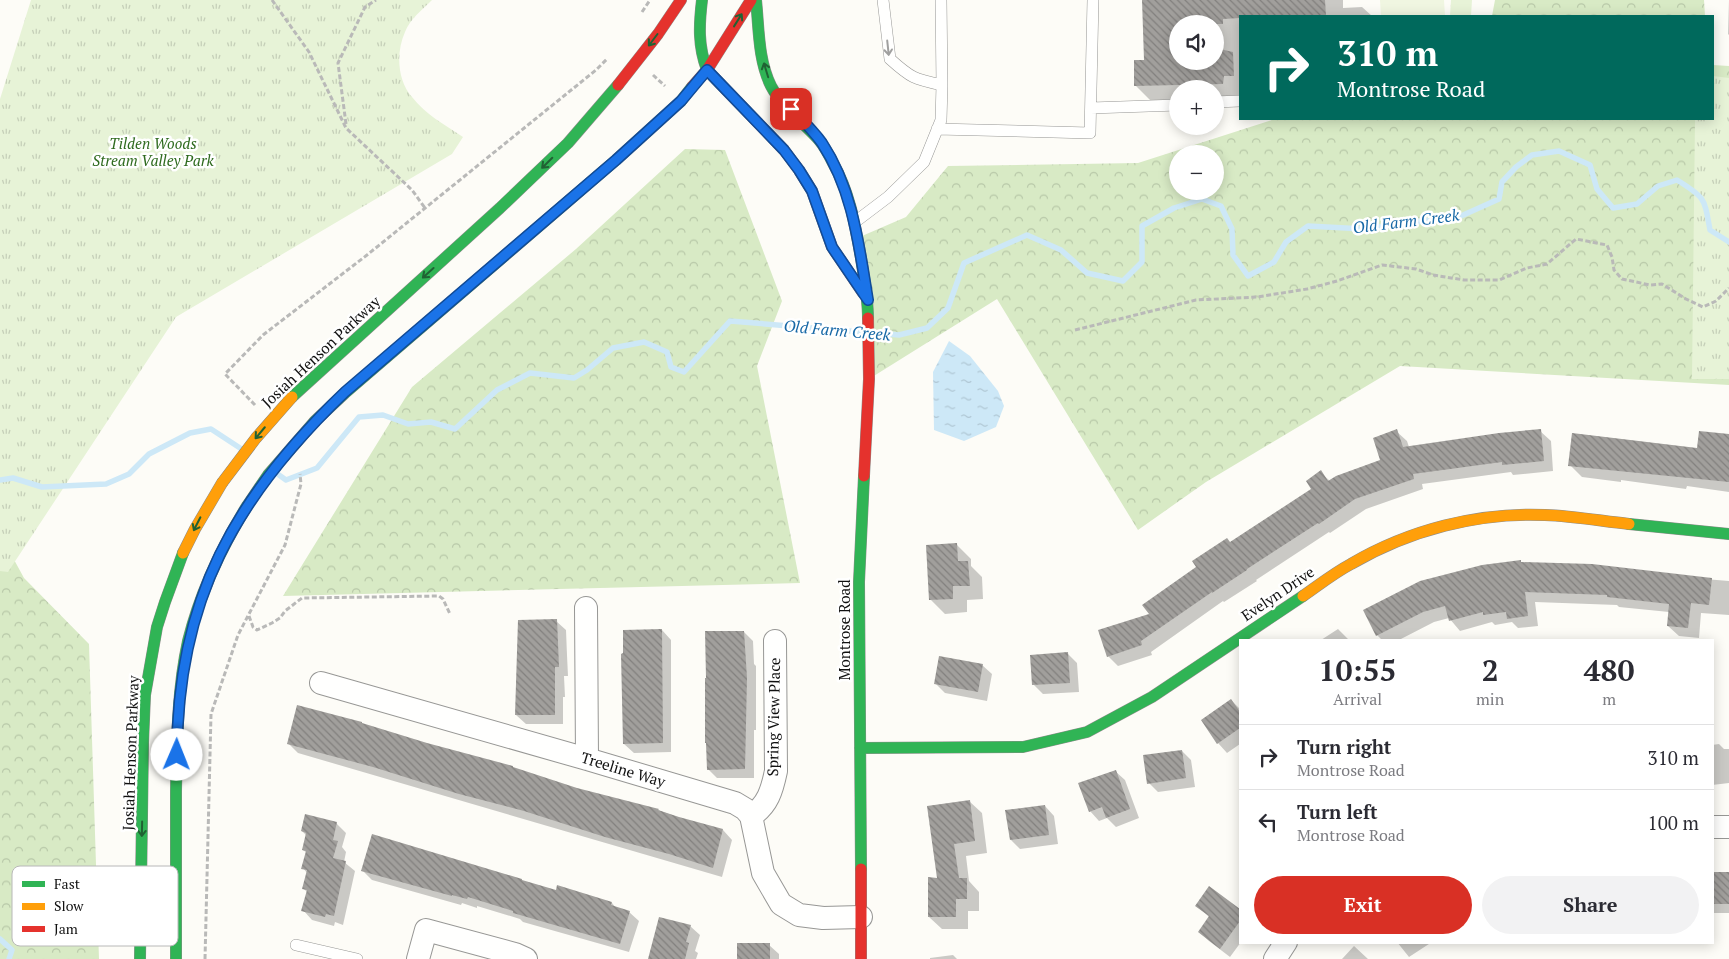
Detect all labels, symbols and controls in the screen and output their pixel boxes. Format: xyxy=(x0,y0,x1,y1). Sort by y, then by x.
one-way arrow xyxy=(733,13,744,27)
map controls xyxy=(1169,15,1224,200)
button: sound xyxy=(1169,15,1224,70)
text: 310 m xyxy=(1337,30,1438,76)
one-way arrow xyxy=(648,33,659,46)
icon: right xyxy=(1254,35,1319,100)
one-way arrow xyxy=(884,40,893,56)
one-way arrow xyxy=(760,62,770,78)
text: Montrose Road xyxy=(1337,74,1485,103)
button: + xyxy=(1169,80,1224,135)
pin xyxy=(770,88,812,130)
icon: arrive xyxy=(777,95,805,123)
park label: Tilden Woods Stream Valley Park xyxy=(92,133,214,170)
button: − xyxy=(1169,145,1224,200)
one-way arrow xyxy=(541,157,554,169)
water label: Old Farm Creek xyxy=(1352,204,1461,238)
one-way arrow xyxy=(421,267,434,279)
street label: Josiah Henson Parkway xyxy=(257,291,384,412)
water label: Old Farm Creek xyxy=(783,314,892,346)
one-way arrow xyxy=(255,426,266,439)
one-way arrow xyxy=(192,517,202,532)
street label: Evelyn Drive xyxy=(1237,561,1318,625)
street label: Montrose Road xyxy=(834,580,854,680)
text: 10:55 xyxy=(1318,650,1397,690)
text: 2 xyxy=(1482,650,1499,690)
text: 480 xyxy=(1584,650,1635,690)
street label: Spring View Place xyxy=(762,657,784,777)
street label: Josiah Henson Parkway xyxy=(117,675,143,831)
text: Arrival xyxy=(1333,688,1382,710)
text: min xyxy=(1476,688,1504,710)
text: m xyxy=(1602,688,1616,710)
position arrow xyxy=(150,728,202,780)
text: Turn right xyxy=(1297,734,1391,759)
icon: right xyxy=(1254,743,1282,771)
text: 310 m xyxy=(1648,745,1699,770)
street label: Treeline Way xyxy=(579,747,668,791)
text: Montrose Road xyxy=(1297,759,1405,781)
text: Turn left xyxy=(1297,799,1378,824)
icon: left xyxy=(1254,808,1282,836)
text: 100 m xyxy=(1648,810,1699,835)
one-way arrow xyxy=(137,820,147,836)
text: Montrose Road xyxy=(1297,824,1405,846)
legend xyxy=(12,866,178,946)
text: Fast xyxy=(54,874,81,893)
button: Exit xyxy=(1254,876,1472,934)
button: Share xyxy=(1482,876,1699,934)
text: Slow xyxy=(54,896,84,915)
text: Jam xyxy=(54,919,78,938)

